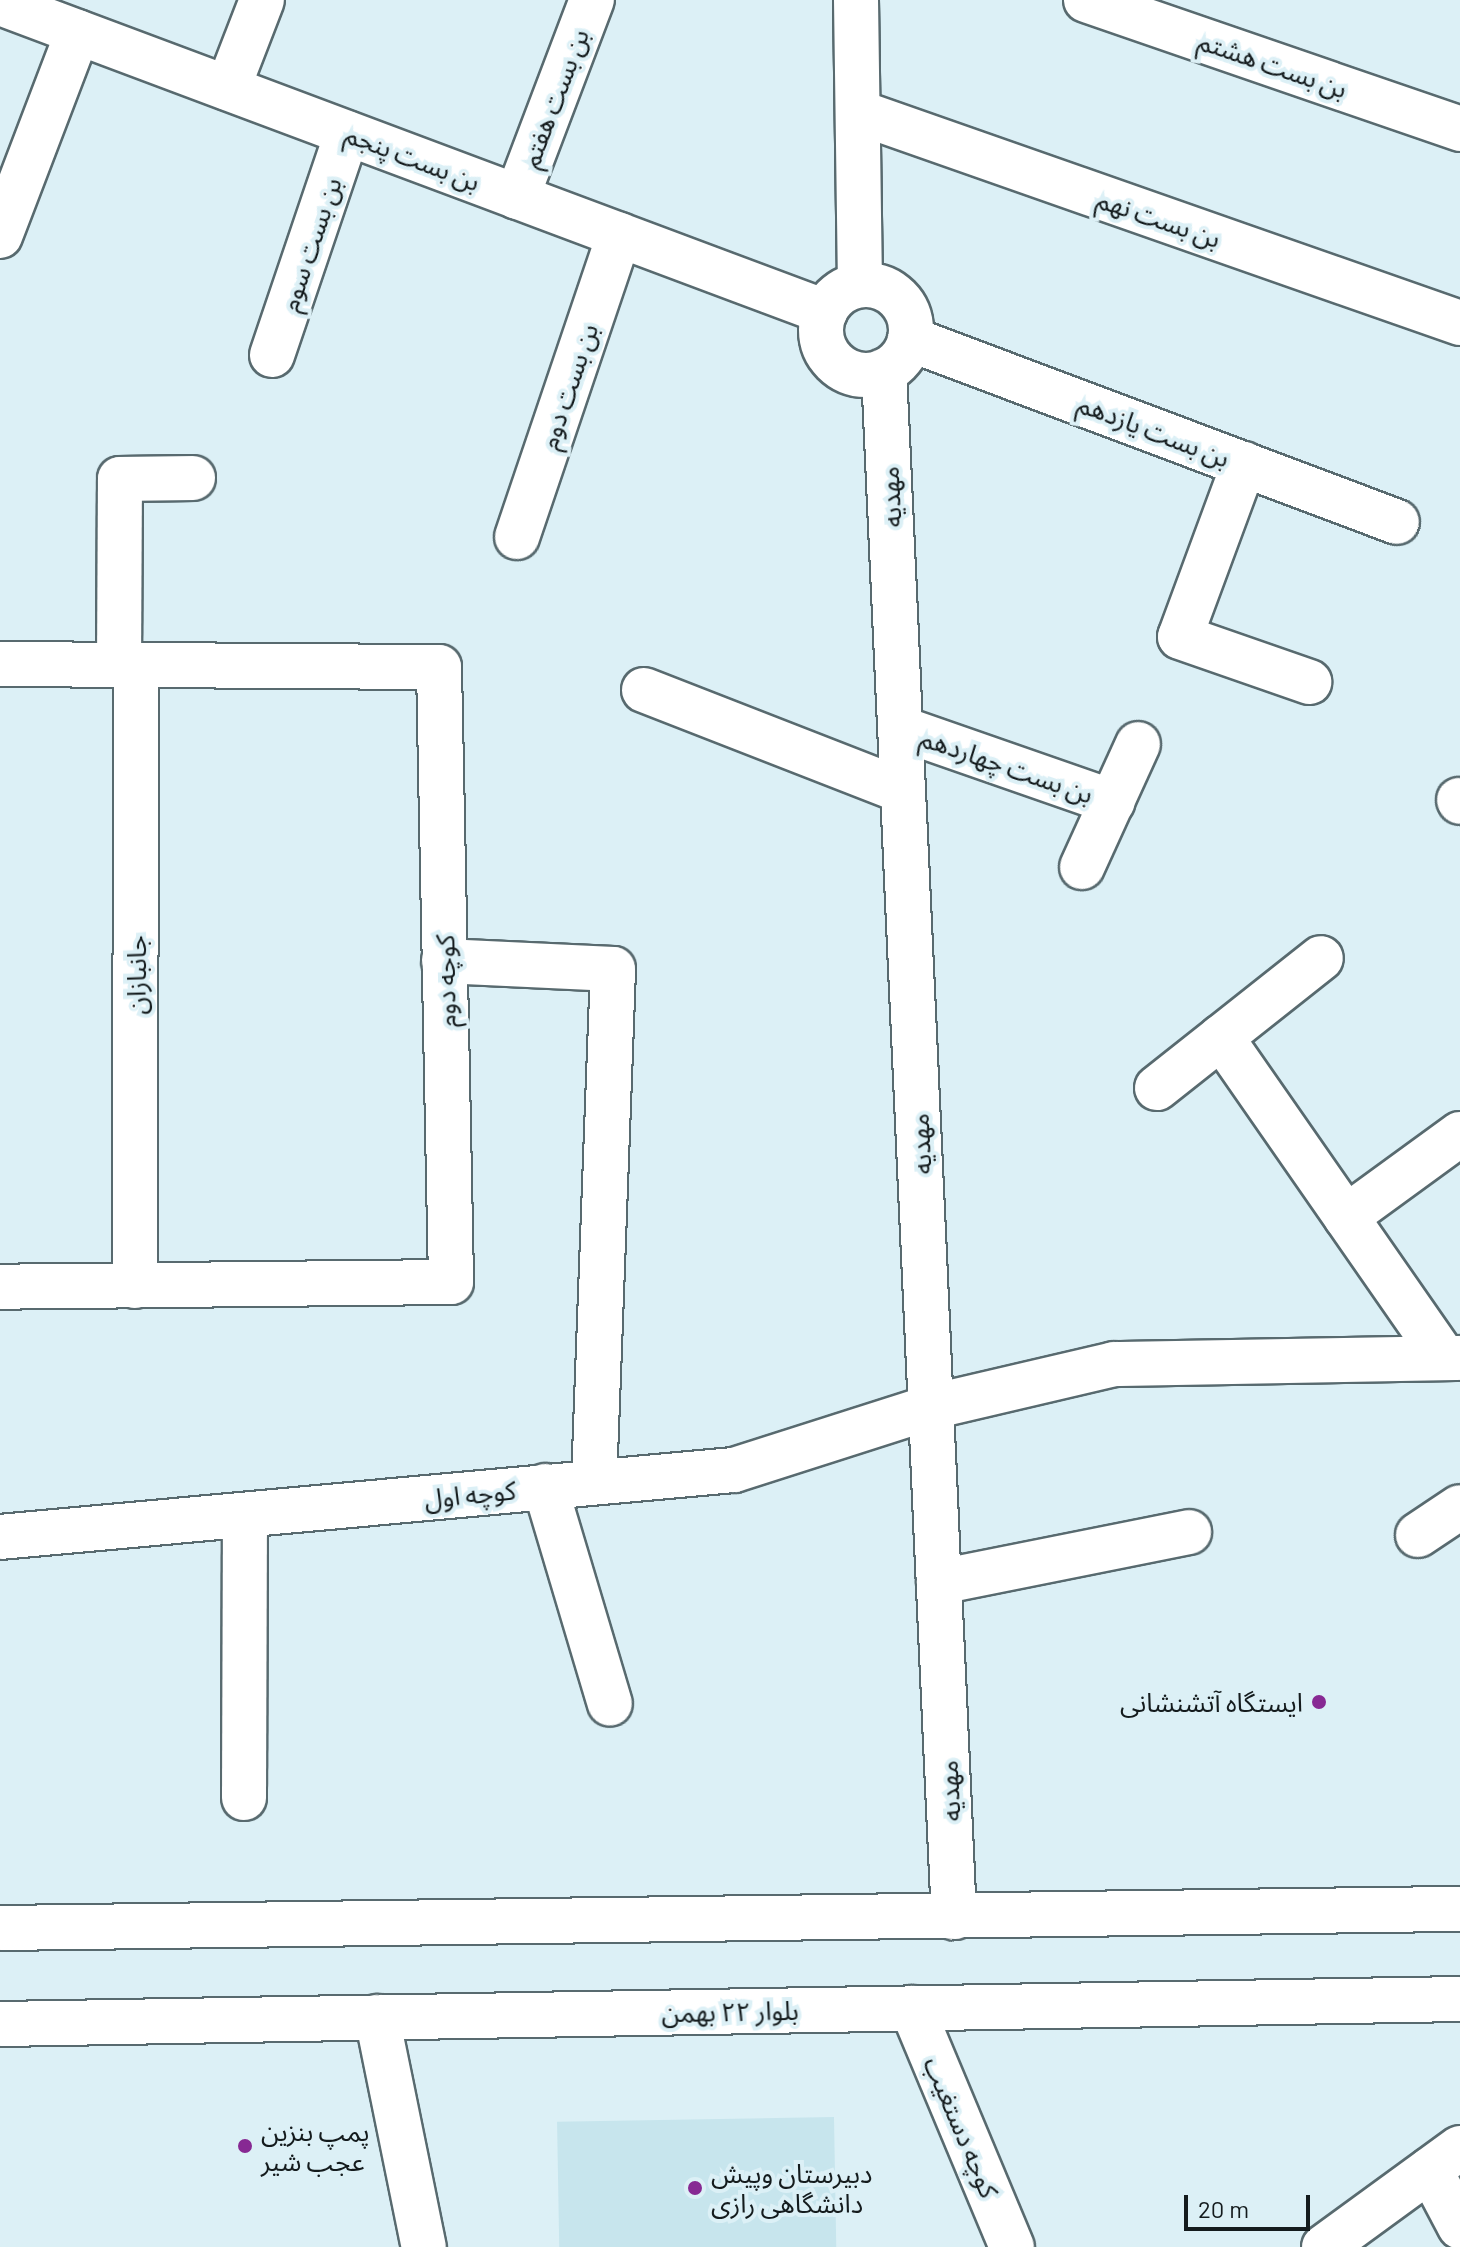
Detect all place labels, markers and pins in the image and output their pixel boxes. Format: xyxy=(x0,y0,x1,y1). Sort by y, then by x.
place label: ایستگاه آتشنشانی xyxy=(1120,1686,1303,1718)
marker: ایستگاه آتشنشانی xyxy=(1310,1693,1328,1711)
place label: پمپ بنزین عجب شیر xyxy=(261,2115,370,2176)
marker: پمپ بنزین عجب شیر xyxy=(236,2137,254,2155)
place label: دبیرستان وپیش دانشگاهی رازی xyxy=(711,2157,872,2218)
marker: دبیرستان وپیش دانشگاهی رازی xyxy=(686,2179,704,2197)

